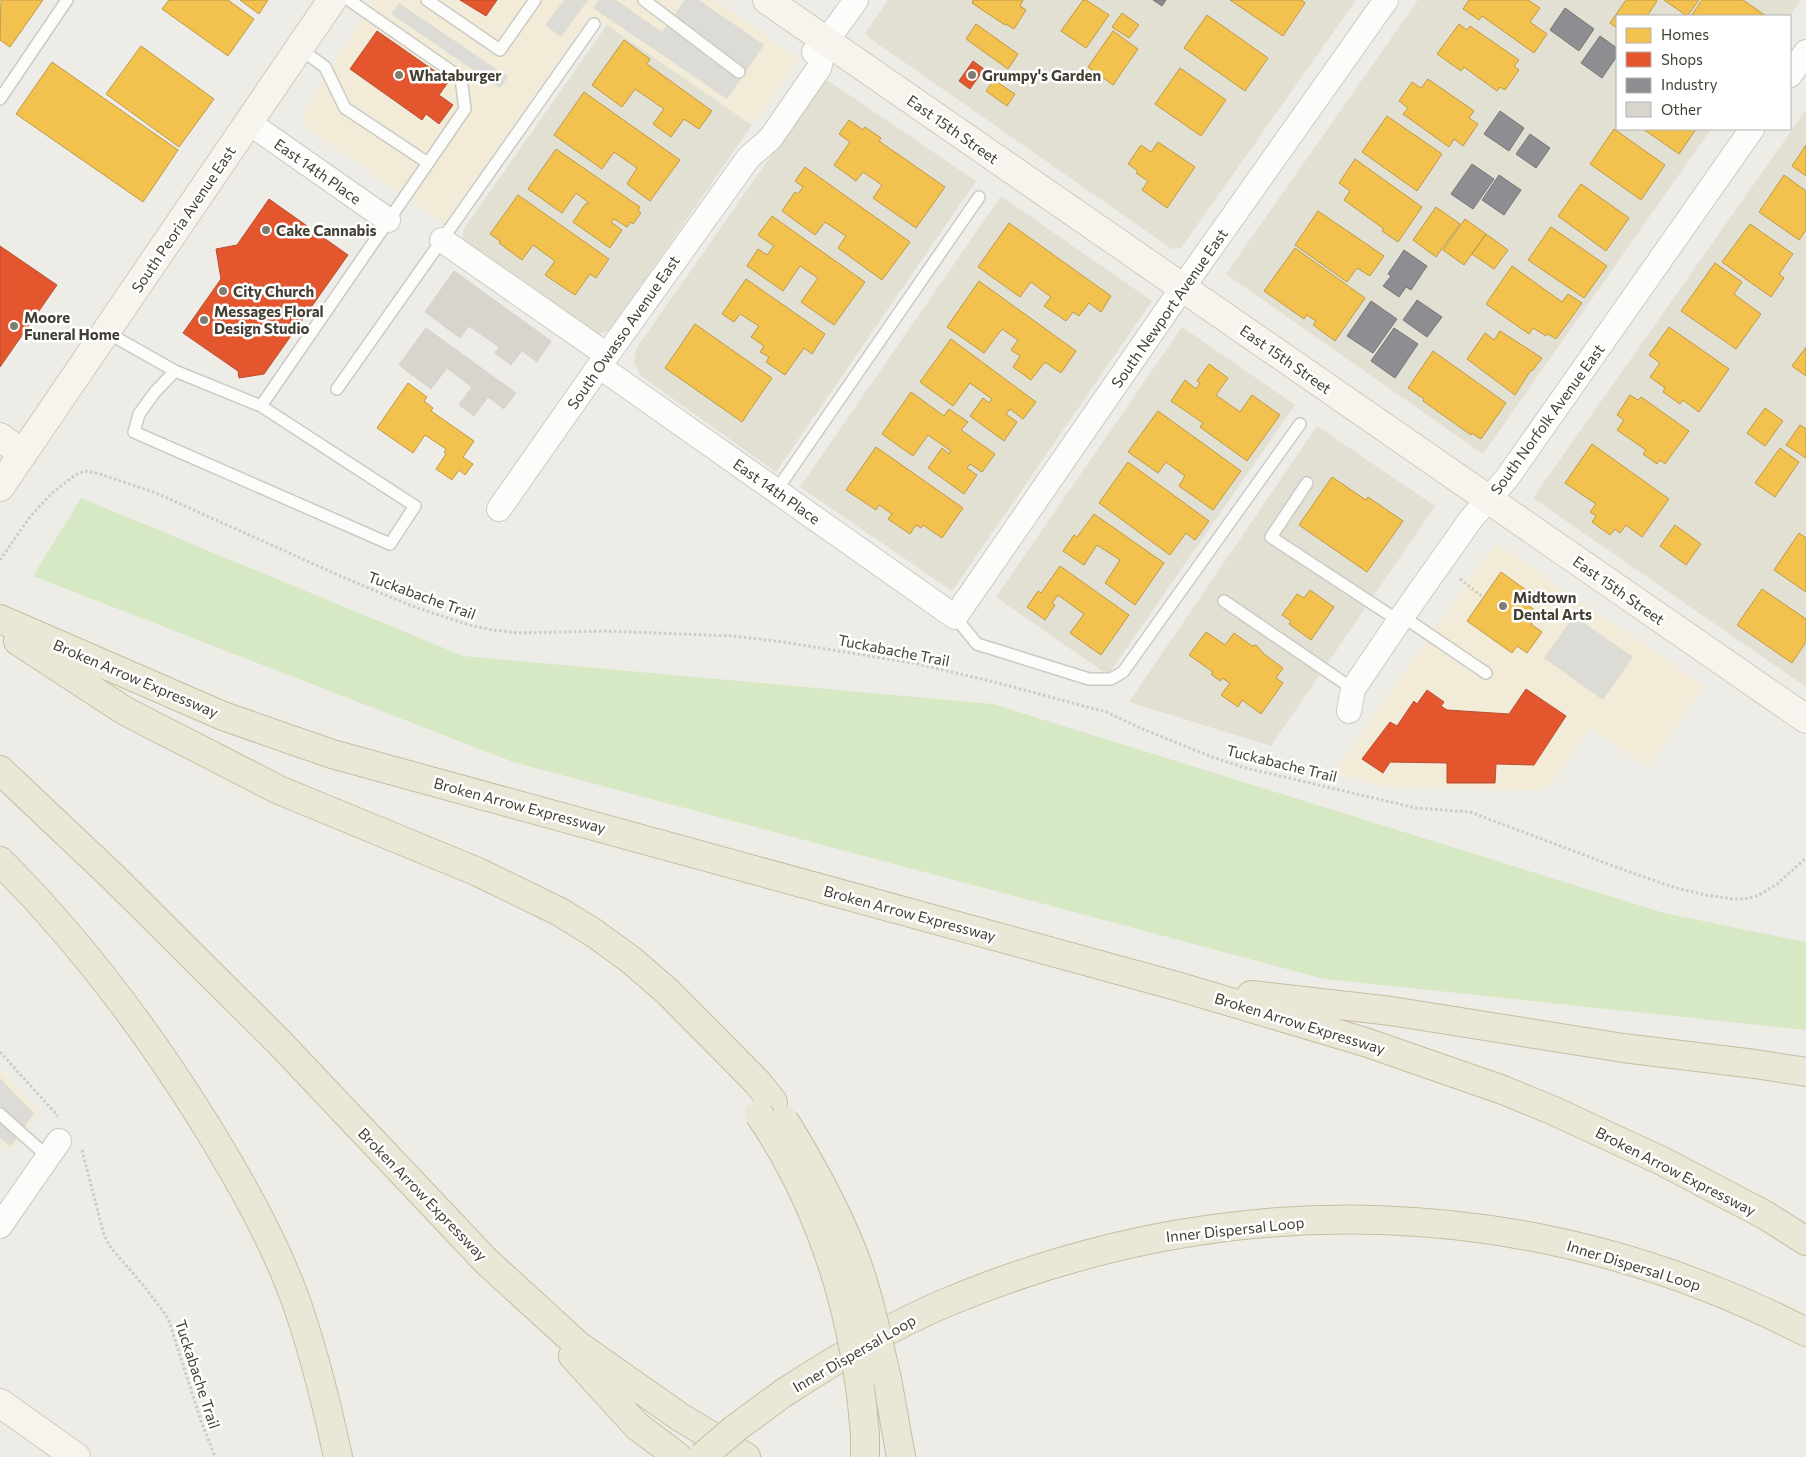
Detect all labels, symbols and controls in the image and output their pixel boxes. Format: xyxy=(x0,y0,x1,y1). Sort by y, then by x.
legend xyxy=(1616,15,1791,130)
text: Homes xyxy=(1661,25,1709,43)
text: Shops xyxy=(1661,50,1703,68)
place label: Whataburger xyxy=(409,66,501,84)
place label: Grumpy's Garden xyxy=(982,66,1101,84)
marker: Whataburger xyxy=(393,69,405,81)
marker: Grumpy's Garden xyxy=(966,69,978,81)
text: Industry xyxy=(1661,75,1718,93)
street label: East 15th Street xyxy=(904,91,1002,167)
text: Other xyxy=(1661,100,1702,118)
street label: East 14th Place xyxy=(271,134,365,208)
street label: South Peoria Avenue East xyxy=(127,142,239,296)
place label: Cake Cannabis xyxy=(276,221,377,239)
marker: Cake Cannabis xyxy=(260,224,272,236)
street label: South Newport Avenue East xyxy=(1107,225,1231,391)
street label: South Owasso Avenue East xyxy=(563,252,683,412)
place label: City Church xyxy=(233,282,314,300)
marker: City Church xyxy=(217,285,229,297)
place label: Messages Floral Design Studio xyxy=(214,302,324,337)
place label: Moore Funeral Home xyxy=(24,308,120,343)
marker: Messages Floral Design Studio xyxy=(198,314,210,326)
marker: Moore Funeral Home xyxy=(8,320,20,332)
street label: East 15th Street xyxy=(1237,321,1335,397)
street label: South Norfolk Avenue East xyxy=(1486,340,1608,498)
street label: East 14th Place xyxy=(730,454,824,528)
street label: East 15th Street xyxy=(1570,552,1668,628)
street label: Tuckabache Trail xyxy=(366,567,478,623)
place label: Midtown Dental Arts xyxy=(1513,588,1592,623)
marker: Midtown Dental Arts xyxy=(1497,600,1509,612)
street label: Tuckabache Trail xyxy=(837,630,951,670)
street label: Broken Arrow Expressway xyxy=(51,635,221,721)
street label: Tuckabache Trail xyxy=(1225,741,1339,785)
street label: Broken Arrow Expressway xyxy=(432,773,608,837)
street label: Broken Arrow Expressway xyxy=(822,881,998,945)
street label: Broken Arrow Expressway xyxy=(1213,988,1388,1058)
street label: Broken Arrow Expressway xyxy=(1593,1123,1759,1219)
street label: Broken Arrow Expressway xyxy=(355,1124,491,1264)
street label: Inner Dispersal Loop xyxy=(1165,1213,1305,1245)
street label: Inner Dispersal Loop xyxy=(1565,1236,1703,1294)
street label: Inner Dispersal Loop xyxy=(789,1310,919,1396)
street label: Tuckabache Trail xyxy=(172,1317,224,1431)

